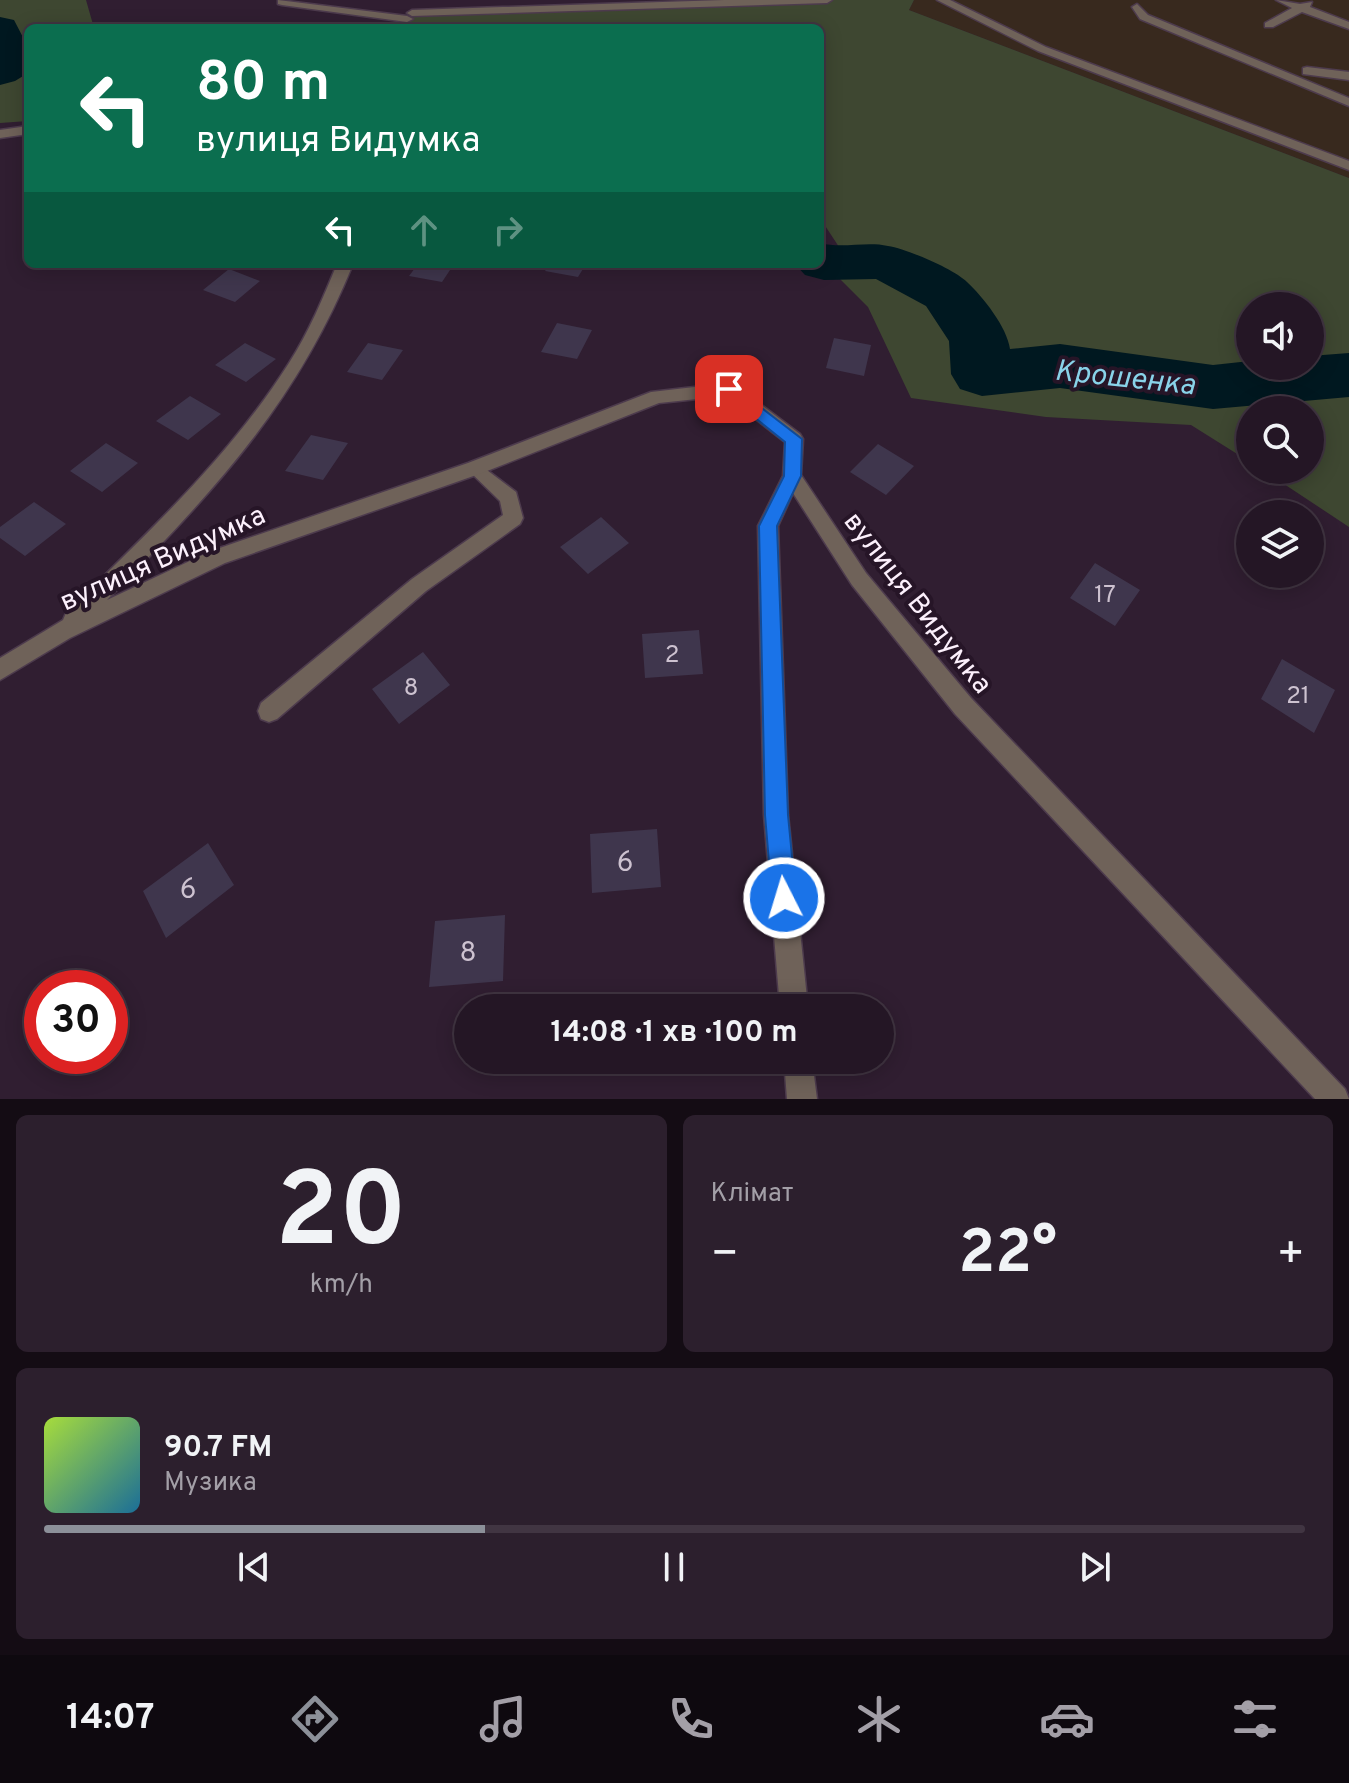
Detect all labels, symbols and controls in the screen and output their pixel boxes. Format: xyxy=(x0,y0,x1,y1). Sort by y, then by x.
text: 80 m xyxy=(196,50,330,120)
icon: left xyxy=(64,56,168,160)
text: вулиця Видумка xyxy=(196,119,480,165)
icon: left xyxy=(318,208,362,252)
icon: ahead xyxy=(402,208,446,252)
icon: right xyxy=(486,208,530,252)
map controls xyxy=(1236,292,1324,588)
button: sound xyxy=(1236,292,1324,380)
water label: Крошенка xyxy=(1053,354,1197,405)
pin xyxy=(695,355,763,423)
icon: arrive xyxy=(707,367,751,411)
button: search xyxy=(1236,396,1324,484)
street label: вулиця Видумка xyxy=(55,498,272,621)
button: layers xyxy=(1236,500,1324,588)
street label: вулиця Видумка xyxy=(834,506,999,702)
house number: 17 xyxy=(1094,581,1116,611)
house number: 2 xyxy=(665,641,679,671)
house number: 8 xyxy=(404,674,418,704)
house number: 21 xyxy=(1286,682,1310,712)
house number: 6 xyxy=(617,846,633,882)
position arrow xyxy=(742,856,826,940)
house number: 6 xyxy=(180,873,196,909)
house number: 8 xyxy=(459,936,477,972)
speed limit sign: 30 xyxy=(24,970,128,1074)
text: 14:08 · 1 хв · 100 m xyxy=(550,1015,798,1052)
text: 20 xyxy=(275,1151,407,1283)
text: Клімат xyxy=(711,1178,794,1211)
text: 22° xyxy=(959,1218,1057,1294)
text: − xyxy=(711,1228,739,1284)
text: + xyxy=(1277,1228,1305,1284)
text: km/h xyxy=(310,1269,373,1302)
text: 90.7 FM xyxy=(164,1430,272,1467)
text: Музика xyxy=(164,1467,257,1500)
icon: previous xyxy=(232,1545,276,1589)
icon: pause xyxy=(652,1545,696,1589)
icon: next xyxy=(1073,1545,1117,1589)
icon: directions xyxy=(287,1691,343,1747)
icon: music xyxy=(475,1691,531,1747)
icon: phone xyxy=(663,1691,719,1747)
icon: climate xyxy=(851,1691,907,1747)
icon: car xyxy=(1039,1691,1095,1747)
icon: filters xyxy=(1227,1691,1283,1747)
text: 14:07 xyxy=(66,1696,155,1742)

